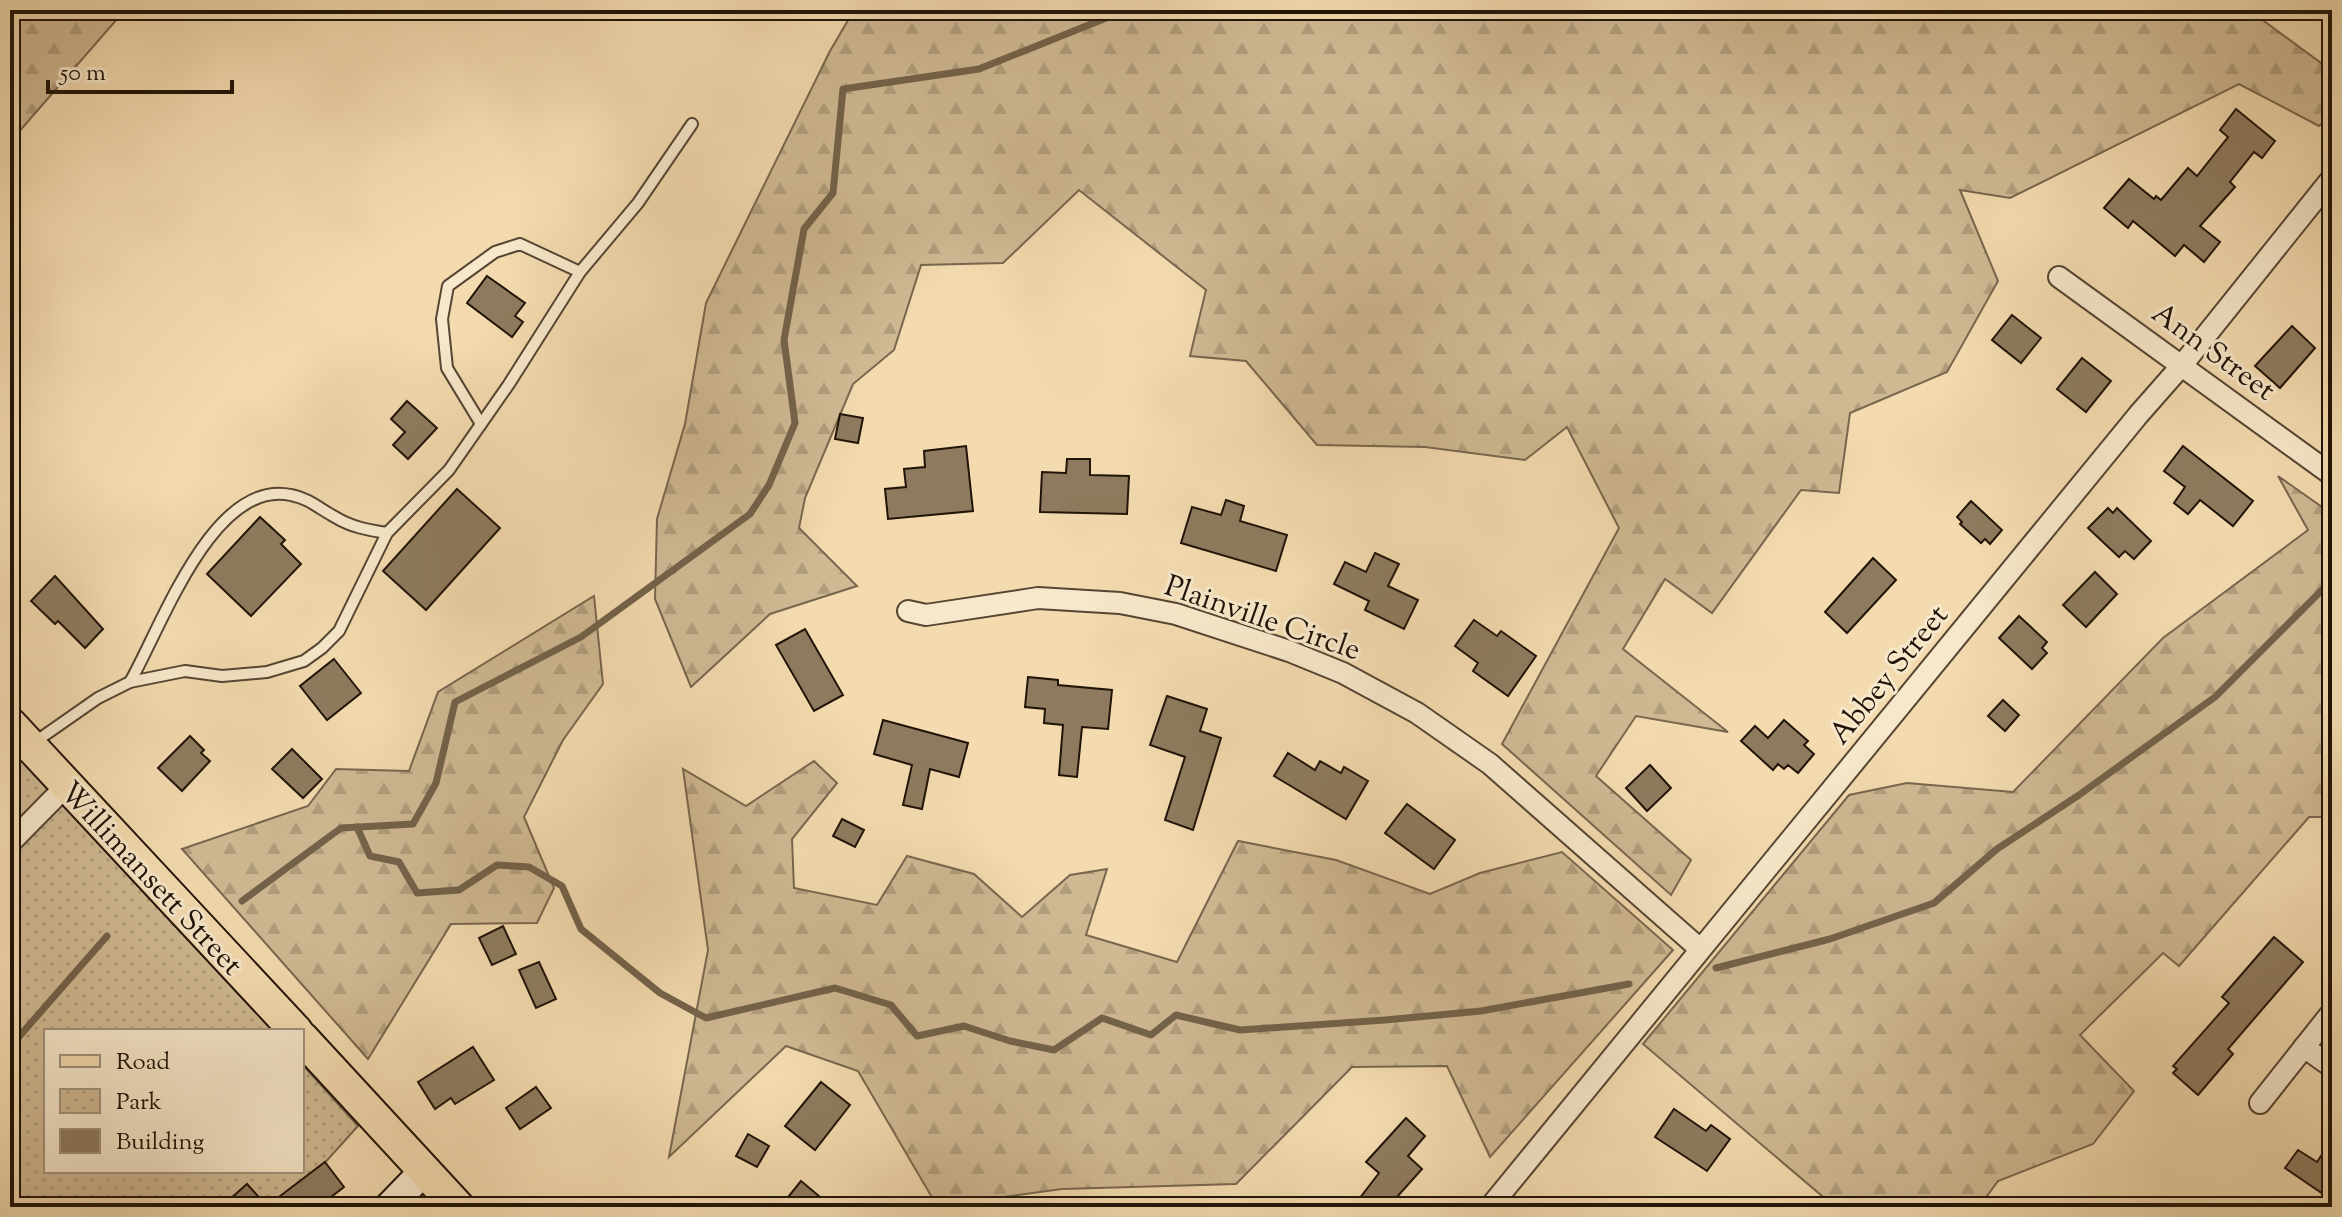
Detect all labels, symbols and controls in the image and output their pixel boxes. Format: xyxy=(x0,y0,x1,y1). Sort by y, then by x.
scale bar xyxy=(48,44,232,94)
text: 50 m xyxy=(58,57,106,91)
street label: Ann Street xyxy=(2142,293,2283,413)
street label: Plainville Circle xyxy=(1159,566,1366,673)
street label: Abbey Street xyxy=(1820,596,1960,755)
street label: Willimansett Street xyxy=(49,773,252,986)
legend xyxy=(44,1029,304,1173)
text: Road xyxy=(116,1046,170,1080)
text: Park xyxy=(116,1086,162,1120)
text: Building xyxy=(116,1126,205,1160)

